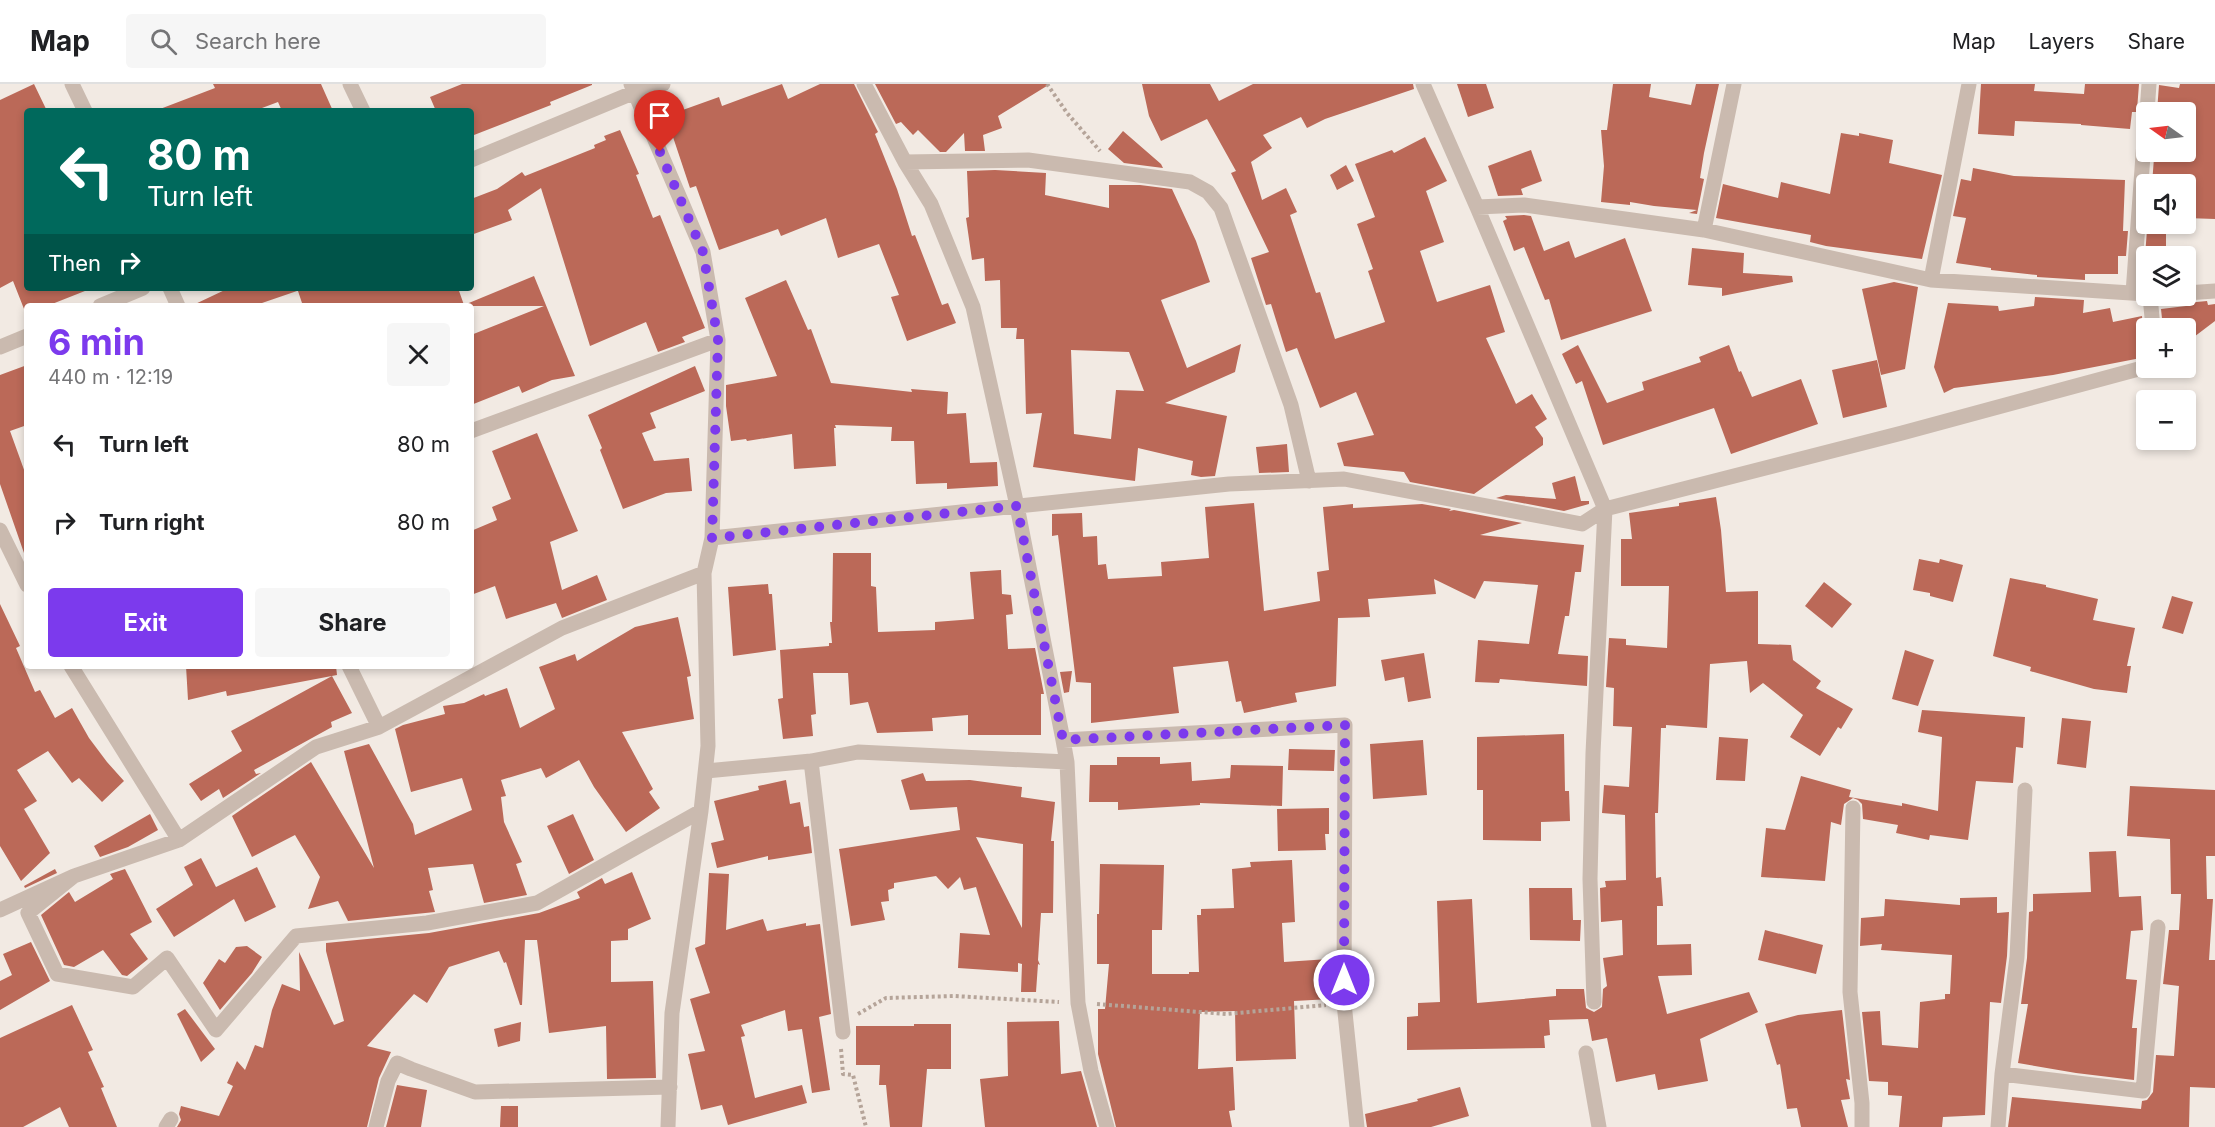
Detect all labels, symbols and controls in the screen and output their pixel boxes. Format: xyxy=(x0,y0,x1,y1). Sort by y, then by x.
search box xyxy=(126,14,546,68)
text: Map xyxy=(30,24,90,58)
icon: search xyxy=(147,25,180,58)
text: Search here xyxy=(195,28,321,54)
text: Map xyxy=(1952,29,1996,54)
text: Layers xyxy=(2029,29,2095,54)
text: Share xyxy=(2128,29,2185,54)
pin xyxy=(634,90,685,152)
icon: arrive xyxy=(643,99,676,132)
north arrow xyxy=(2136,102,2196,162)
map controls xyxy=(2136,102,2196,450)
text: 80 m xyxy=(147,129,251,180)
icon: left xyxy=(48,132,126,210)
button: sound xyxy=(2136,174,2196,234)
text: Turn left xyxy=(147,180,253,213)
icon: right xyxy=(113,246,146,279)
button: layers xyxy=(2136,246,2196,306)
text: Then xyxy=(48,250,101,276)
button: + xyxy=(2136,318,2196,378)
text: 6 min xyxy=(48,320,145,364)
button: close xyxy=(387,323,450,386)
text: 440 m · 12:19 xyxy=(48,365,173,389)
button: − xyxy=(2136,390,2196,450)
icon: left xyxy=(48,428,81,461)
text: Turn left xyxy=(99,431,189,457)
text: 80 m xyxy=(397,431,450,457)
icon: right xyxy=(48,506,81,539)
text: Turn right xyxy=(99,509,205,535)
text: 80 m xyxy=(397,509,450,535)
button: Exit xyxy=(48,588,243,657)
button: Share xyxy=(255,588,450,657)
position arrow xyxy=(1312,948,1376,1012)

